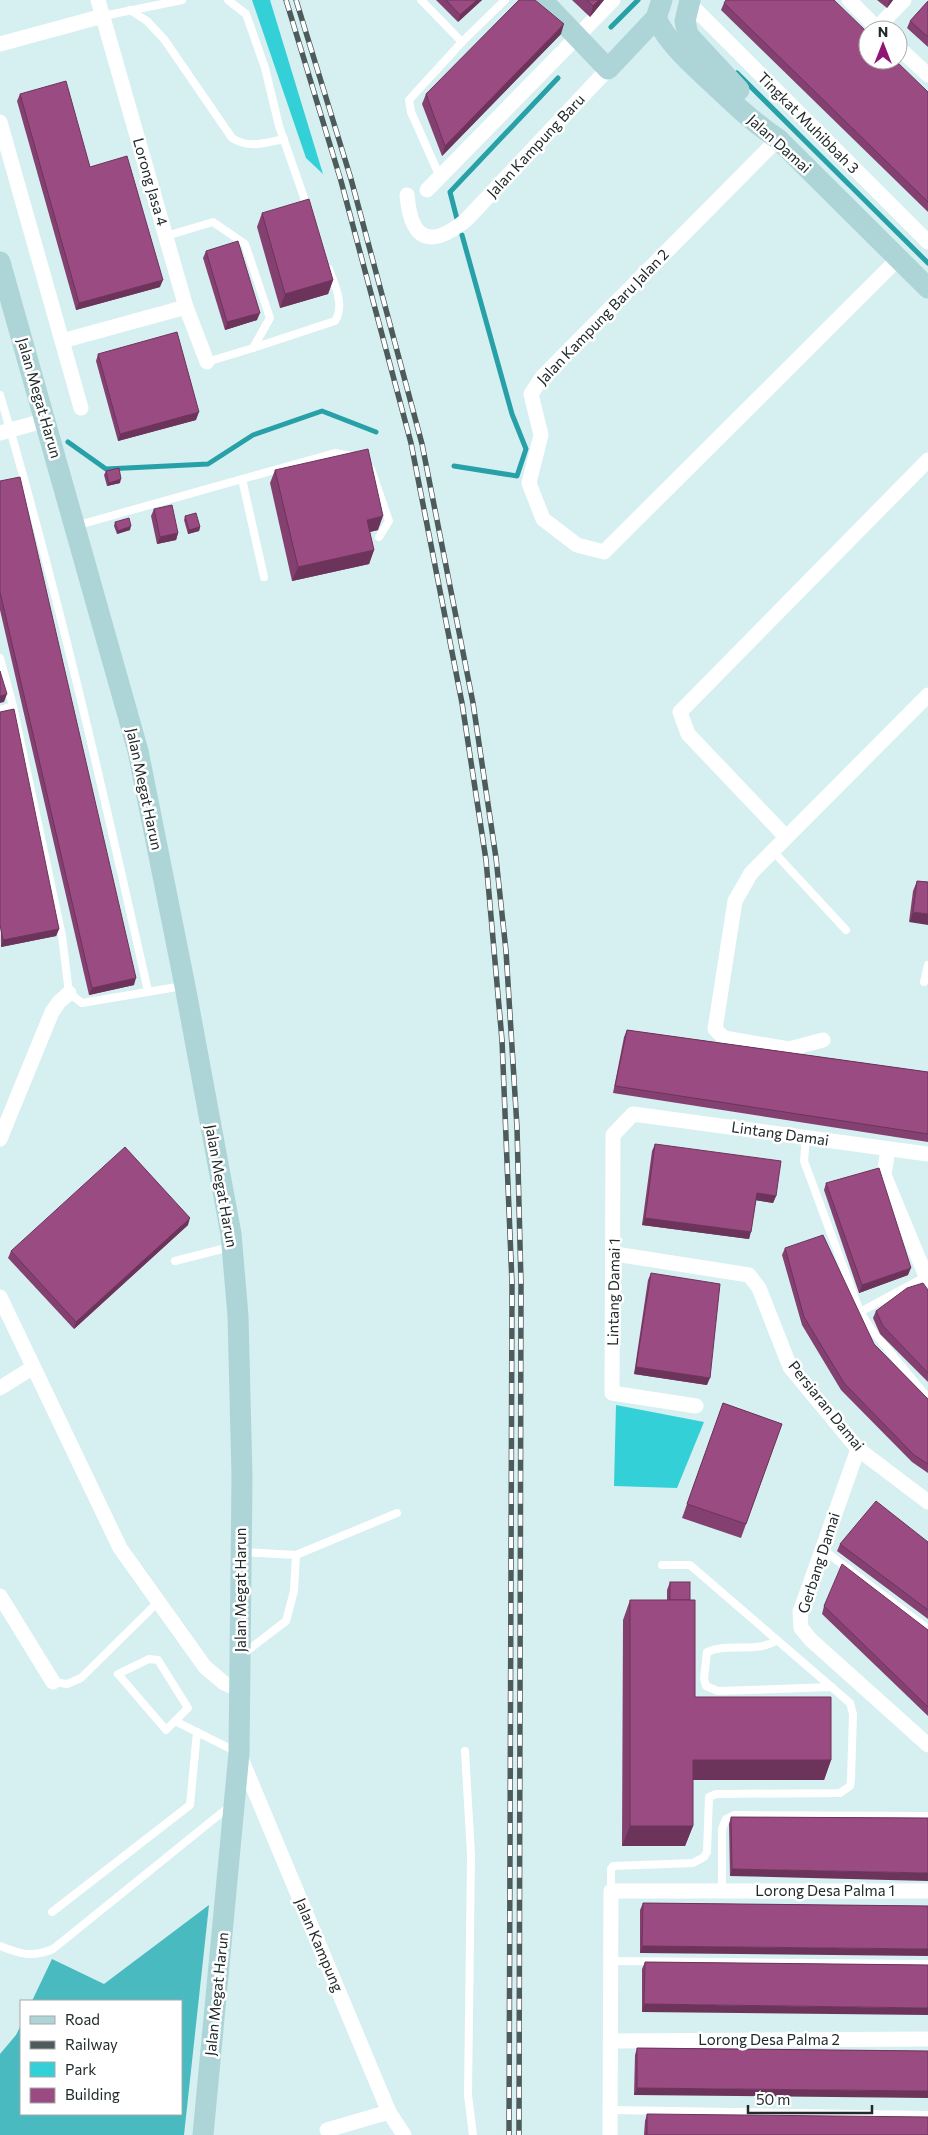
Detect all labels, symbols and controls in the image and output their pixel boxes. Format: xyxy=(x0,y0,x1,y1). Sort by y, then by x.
north arrow xyxy=(858,20,908,70)
text: N xyxy=(878,23,888,40)
street label: Tingkat Muhibbah 3 xyxy=(754,68,863,177)
street label: Jalan Kampung Baru xyxy=(483,90,588,201)
street label: Jalan Damai xyxy=(744,110,815,176)
street label: Lorong Jasa 4 xyxy=(130,136,172,228)
street label: Jalan Kampung Baru Jalan 2 xyxy=(533,245,672,388)
street label: Jalan Megat Harun xyxy=(14,335,66,460)
street label: Jalan Megat Harun xyxy=(123,726,167,852)
street label: Lintang Damai xyxy=(730,1117,830,1149)
street label: Jalan Megat Harun xyxy=(202,1123,242,1249)
street label: Lintang Damai 1 xyxy=(603,1238,623,1346)
street label: Persiaran Damai xyxy=(785,1357,868,1454)
street label: Gerbang Damai xyxy=(793,1510,843,1615)
street label: Jalan Megat Harun xyxy=(231,1528,249,1652)
street label: Lorong Desa Palma 1 xyxy=(755,1881,895,1899)
street label: Jalan Kampung xyxy=(292,1895,348,1994)
street label: Jalan Megat Harun xyxy=(201,1931,231,2057)
legend xyxy=(20,2000,182,2115)
text: Road xyxy=(65,2010,100,2028)
street label: Lorong Desa Palma 2 xyxy=(698,2030,840,2048)
text: Railway xyxy=(65,2035,118,2053)
text: Park xyxy=(65,2060,96,2078)
scale bar xyxy=(748,2082,872,2114)
text: Building xyxy=(65,2085,120,2103)
text: 50 m xyxy=(756,2090,790,2108)

